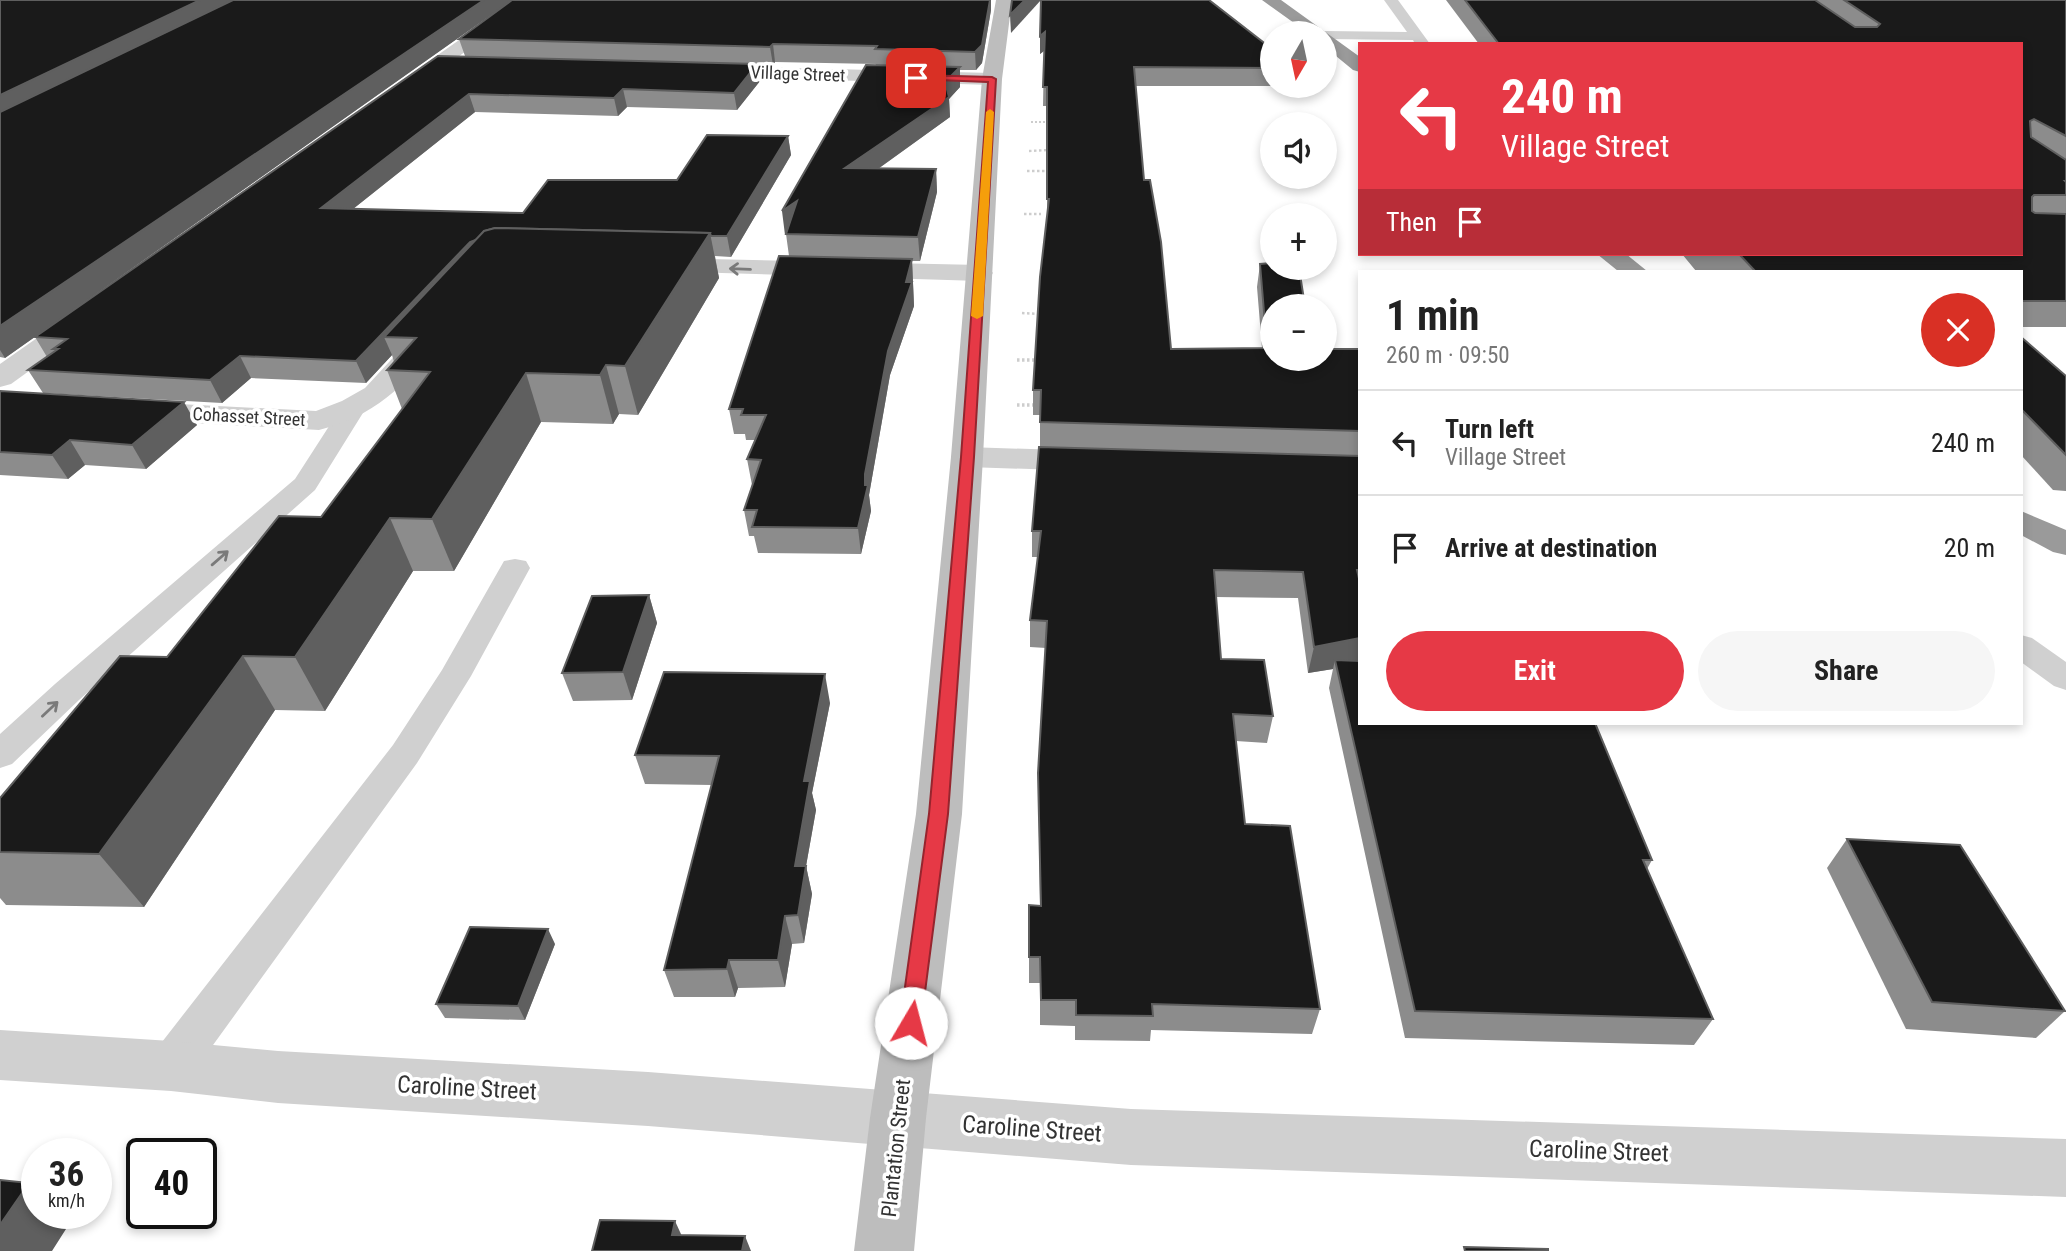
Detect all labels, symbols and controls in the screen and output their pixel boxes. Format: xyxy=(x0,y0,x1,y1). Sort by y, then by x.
north arrow xyxy=(1260,21,1337,98)
map controls xyxy=(1260,21,1337,371)
pin xyxy=(886,48,946,108)
icon: arrive xyxy=(897,59,935,97)
street label: Village Street xyxy=(750,61,846,86)
text: 240 m xyxy=(1501,68,1623,125)
icon: left xyxy=(1386,70,1477,161)
button: sound xyxy=(1260,112,1337,189)
text: Village Street xyxy=(1501,127,1669,165)
button: + xyxy=(1260,203,1337,280)
icon: arrive xyxy=(1451,203,1489,241)
text: Then xyxy=(1386,207,1437,237)
one-way arrow xyxy=(729,262,752,276)
text: 1 min xyxy=(1386,291,1479,340)
button: close xyxy=(1921,293,1995,367)
button: − xyxy=(1260,294,1337,371)
text: 260 m · 09:50 xyxy=(1386,342,1510,369)
street label: Cohasset Street xyxy=(192,403,306,430)
text: Turn left xyxy=(1445,414,1534,444)
icon: left xyxy=(1386,424,1424,462)
text: 240 m xyxy=(1931,428,1995,458)
text: Village Street xyxy=(1445,444,1566,471)
icon: arrive xyxy=(1386,529,1424,567)
text: Arrive at destination xyxy=(1445,533,1657,563)
text: 20 m xyxy=(1944,533,1995,563)
one-way arrow xyxy=(211,550,229,566)
button: Exit xyxy=(1386,631,1684,711)
button: Share xyxy=(1698,631,1995,711)
one-way arrow xyxy=(41,700,58,717)
position arrow xyxy=(874,986,948,1060)
street label: Caroline Street xyxy=(396,1070,538,1106)
street label: Plantation Street xyxy=(877,1078,915,1218)
street label: Caroline Street xyxy=(961,1110,1103,1148)
street label: Caroline Street xyxy=(1529,1135,1669,1167)
speed limit sign: 40 xyxy=(126,1138,217,1229)
text: 36 xyxy=(49,1154,84,1195)
text: km/h xyxy=(48,1190,85,1211)

